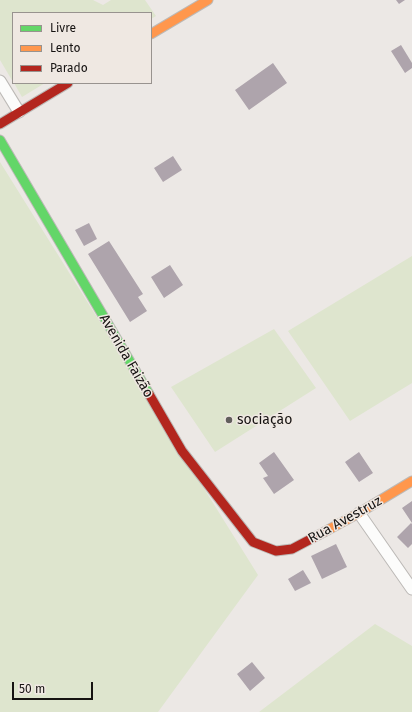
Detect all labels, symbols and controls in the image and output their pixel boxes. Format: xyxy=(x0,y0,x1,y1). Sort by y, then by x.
legend xyxy=(12,12,152,84)
text: Livre xyxy=(50,21,76,35)
text: Lento xyxy=(50,41,80,55)
text: Parado xyxy=(50,61,88,75)
street label: Avenida Faizão xyxy=(95,311,157,401)
place label: sociação xyxy=(237,412,292,428)
marker: sociação xyxy=(224,415,234,425)
street label: Rua Avestruz xyxy=(305,493,385,547)
scale bar xyxy=(14,674,95,700)
text: 50 m xyxy=(19,682,45,696)

